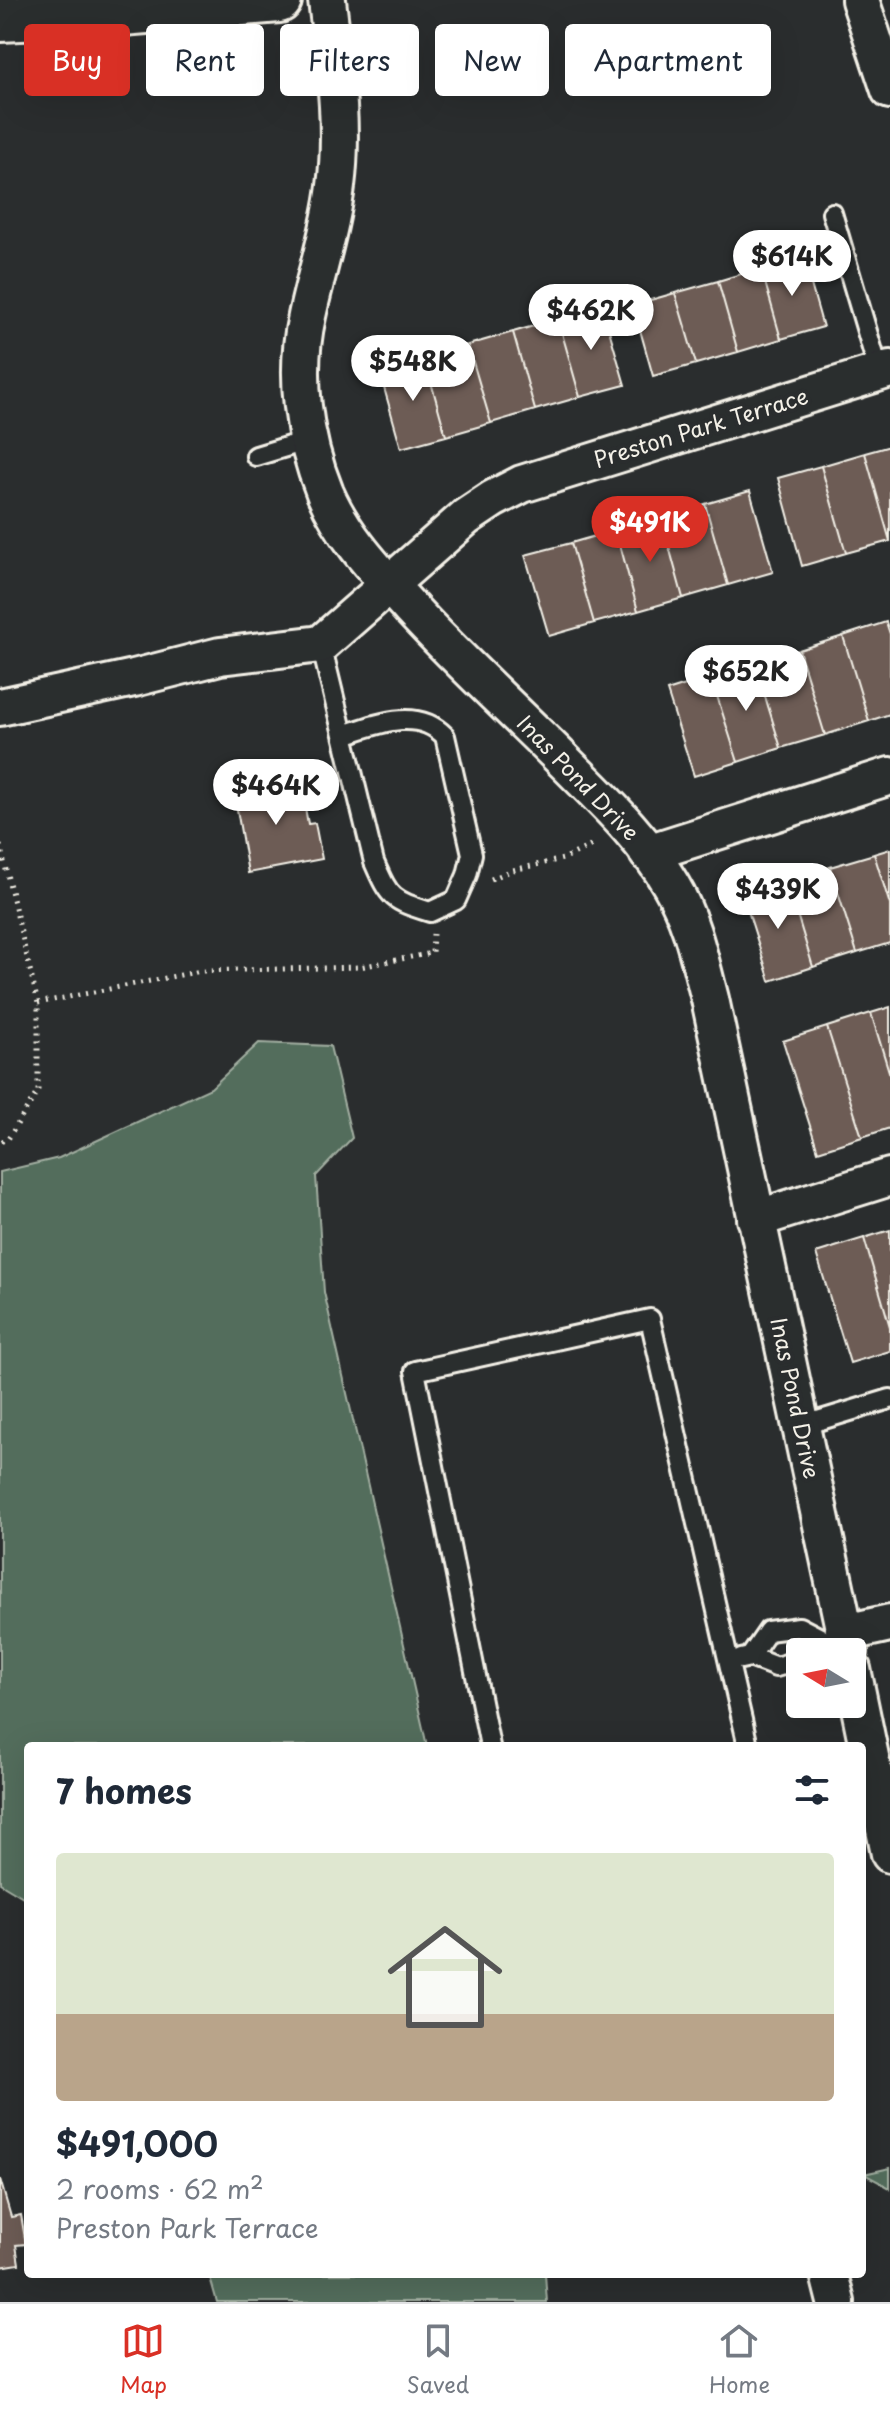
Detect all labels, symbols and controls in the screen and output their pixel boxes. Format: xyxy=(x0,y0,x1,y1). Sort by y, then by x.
chip: Buy xyxy=(24,24,130,96)
chip: Rent xyxy=(146,24,264,96)
chip: Filters xyxy=(280,24,419,96)
chip: New xyxy=(435,24,549,96)
chip: Apartment xyxy=(565,24,771,96)
pin: $614K xyxy=(736,230,848,298)
text: $614K xyxy=(751,236,833,275)
pin: $462K xyxy=(535,284,647,352)
text: $462K xyxy=(547,290,635,329)
pin: $548K xyxy=(357,335,469,403)
text: $548K xyxy=(369,341,457,380)
street label: Preston Park Terrace xyxy=(589,378,812,475)
pin: $491K xyxy=(594,496,706,564)
text: $491K xyxy=(609,502,691,541)
pin: $652K xyxy=(690,645,802,713)
text: $652K xyxy=(703,651,789,690)
street label: Inas Pond Drive xyxy=(510,707,648,847)
pin: $464K xyxy=(220,759,332,827)
text: $464K xyxy=(231,765,321,804)
pin: $439K xyxy=(722,863,834,931)
text: $439K xyxy=(735,869,821,908)
street label: Inas Pond Drive xyxy=(763,1314,830,1481)
north arrow xyxy=(786,1638,866,1718)
map controls xyxy=(786,1638,866,1718)
text: 7 homes xyxy=(56,1764,192,1816)
icon: filters xyxy=(790,1768,834,1812)
icon: home xyxy=(373,1905,517,2049)
text: $491,000 xyxy=(56,2117,218,2169)
text: 2 rooms · 62 m² xyxy=(56,2169,264,2208)
text: Preston Park Terrace xyxy=(56,2208,319,2247)
tab: Map xyxy=(120,2319,167,2400)
tab: Saved xyxy=(407,2319,469,2400)
tab: Home xyxy=(709,2319,770,2400)

